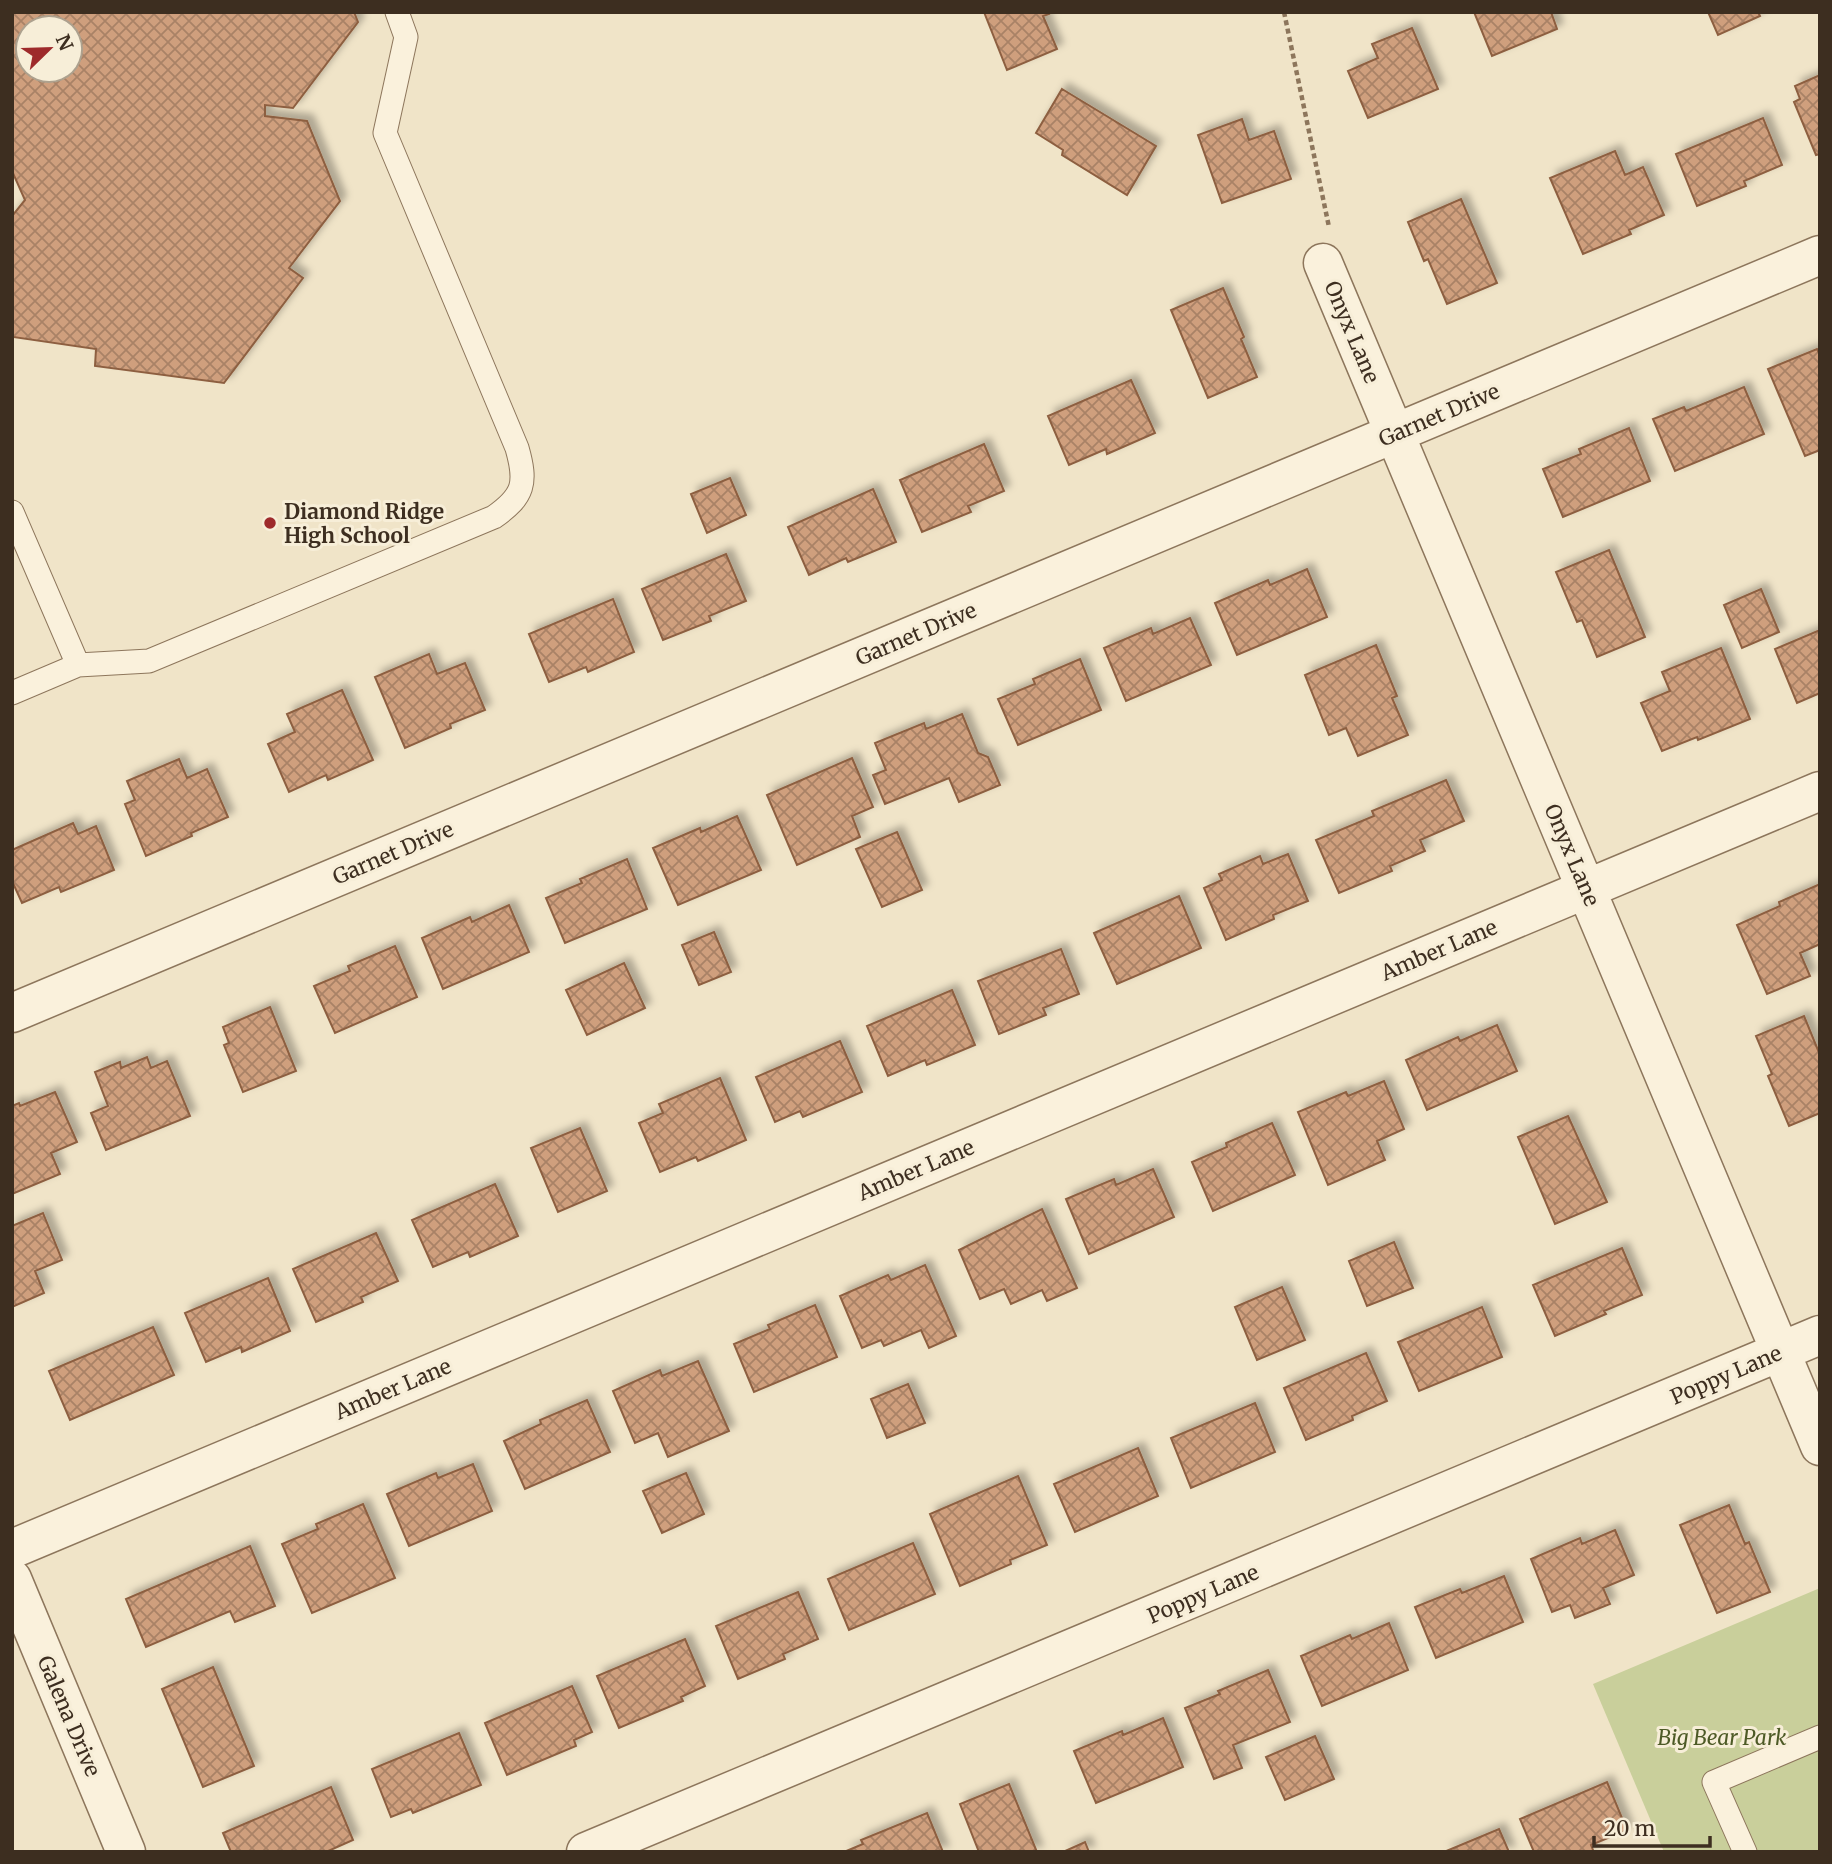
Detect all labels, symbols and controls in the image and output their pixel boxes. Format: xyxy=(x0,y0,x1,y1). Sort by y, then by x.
north arrow xyxy=(14,14,84,84)
text: N xyxy=(51,31,79,54)
street label: Onyx Lane xyxy=(1318,277,1386,387)
street label: Garnet Drive xyxy=(1375,377,1503,453)
place label: Diamond Ridge High School xyxy=(284,498,444,549)
marker: Diamond Ridge High School xyxy=(262,515,278,531)
street label: Garnet Drive xyxy=(852,596,980,672)
street label: Onyx Lane xyxy=(1538,800,1606,910)
street label: Garnet Drive xyxy=(329,815,457,891)
street label: Amber Lane xyxy=(1376,913,1501,987)
street label: Amber Lane xyxy=(853,1133,978,1207)
street label: Poppy Lane xyxy=(1666,1339,1786,1411)
street label: Amber Lane xyxy=(330,1352,455,1426)
street label: Poppy Lane xyxy=(1143,1558,1263,1630)
street label: Galena Drive xyxy=(31,1651,107,1781)
park label: Big Bear Park xyxy=(1657,1724,1787,1751)
scale bar xyxy=(1594,1804,1710,1848)
text: 20 m xyxy=(1604,1815,1656,1842)

